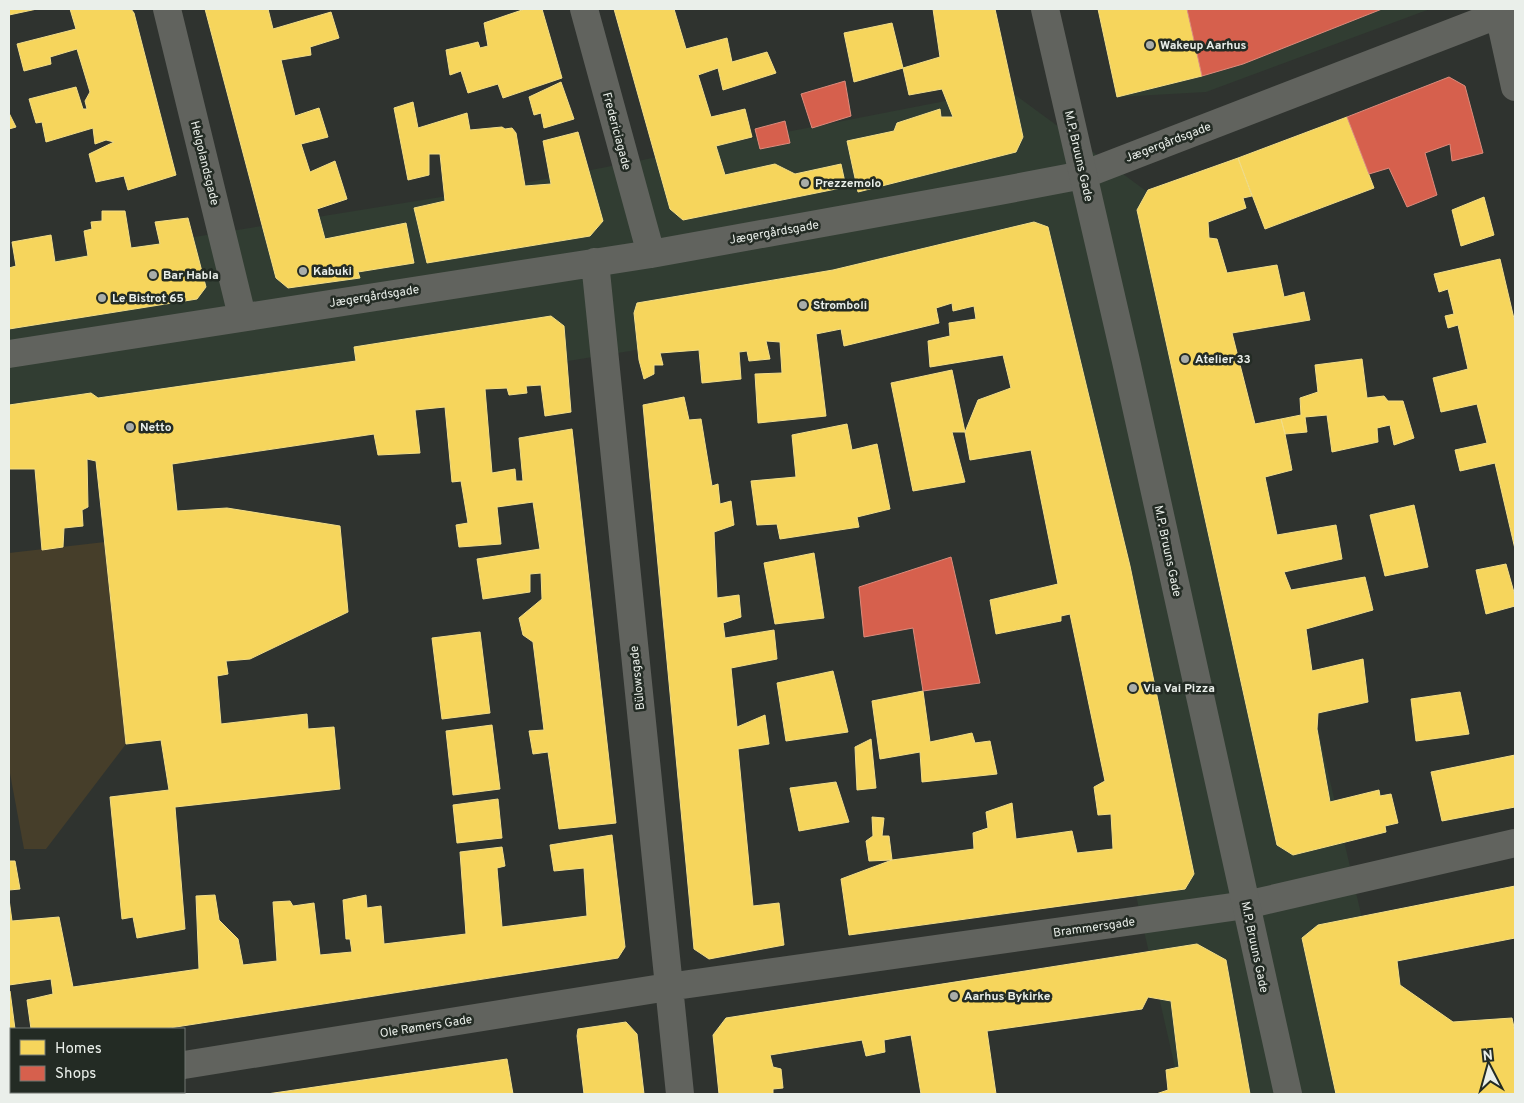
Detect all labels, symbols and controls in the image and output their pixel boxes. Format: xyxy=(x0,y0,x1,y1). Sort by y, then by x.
place label: Wakeup Aarhus xyxy=(1160,38,1247,54)
marker: Wakeup Aarhus xyxy=(1144,39,1156,51)
street label: Fredericiagade xyxy=(598,91,634,172)
street label: M.P. Bruuns Gade xyxy=(1060,109,1096,203)
street label: Helgolandsgade xyxy=(186,119,222,207)
street label: Jægergårdsgade xyxy=(1123,119,1214,167)
place label: Prezzemolo xyxy=(815,176,881,192)
marker: Prezzemolo xyxy=(799,177,811,189)
street label: Jægergårdsgade xyxy=(728,217,820,249)
place label: Kabuki xyxy=(313,264,352,280)
marker: Kabuki xyxy=(297,265,309,277)
place label: Bar Habla xyxy=(163,268,219,284)
marker: Bar Habla xyxy=(147,269,159,281)
street label: Jægergårdsgade xyxy=(328,282,420,312)
place label: Le Bistrot 65 xyxy=(112,291,184,307)
marker: Le Bistrot 65 xyxy=(96,292,108,304)
place label: Stromboli xyxy=(813,298,867,314)
marker: Stromboli xyxy=(797,299,809,311)
place label: Atelier 33 xyxy=(1195,352,1251,368)
marker: Atelier 33 xyxy=(1179,353,1191,365)
place label: Netto xyxy=(140,420,172,436)
marker: Netto xyxy=(124,421,136,433)
street label: M.P. Bruuns Gade xyxy=(1150,504,1185,598)
street label: Bülowsgade xyxy=(627,645,649,711)
place label: Via Vai Pizza xyxy=(1143,681,1215,697)
marker: Via Vai Pizza xyxy=(1127,682,1139,694)
street label: M.P. Bruuns Gade xyxy=(1237,900,1272,994)
street label: Brammersgade xyxy=(1052,914,1136,942)
place label: Aarhus Bykirke xyxy=(964,989,1051,1005)
marker: Aarhus Bykirke xyxy=(948,990,960,1002)
street label: Ole Rømers Gade xyxy=(379,1012,474,1042)
legend xyxy=(10,1028,185,1093)
text: Homes xyxy=(55,1040,102,1059)
north arrow xyxy=(1464,1043,1514,1093)
text: N xyxy=(1482,1048,1494,1066)
text: Shops xyxy=(55,1065,96,1084)

